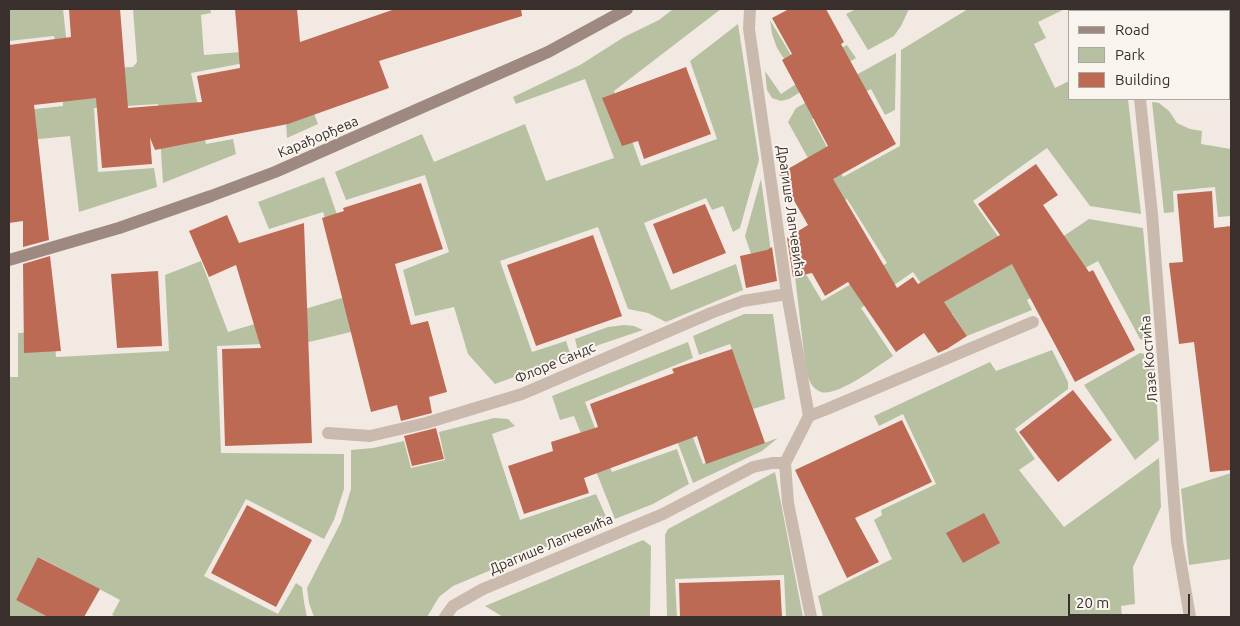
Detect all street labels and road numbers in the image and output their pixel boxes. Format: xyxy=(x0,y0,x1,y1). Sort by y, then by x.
street label: Карађорђева xyxy=(275,112,361,162)
street label: Драгише Лапчевића xyxy=(773,144,809,278)
street label: Лазе Костића xyxy=(1137,315,1161,403)
street label: Флоре Сандс xyxy=(512,339,598,387)
street label: Драгише Лапчевића xyxy=(487,510,615,578)

